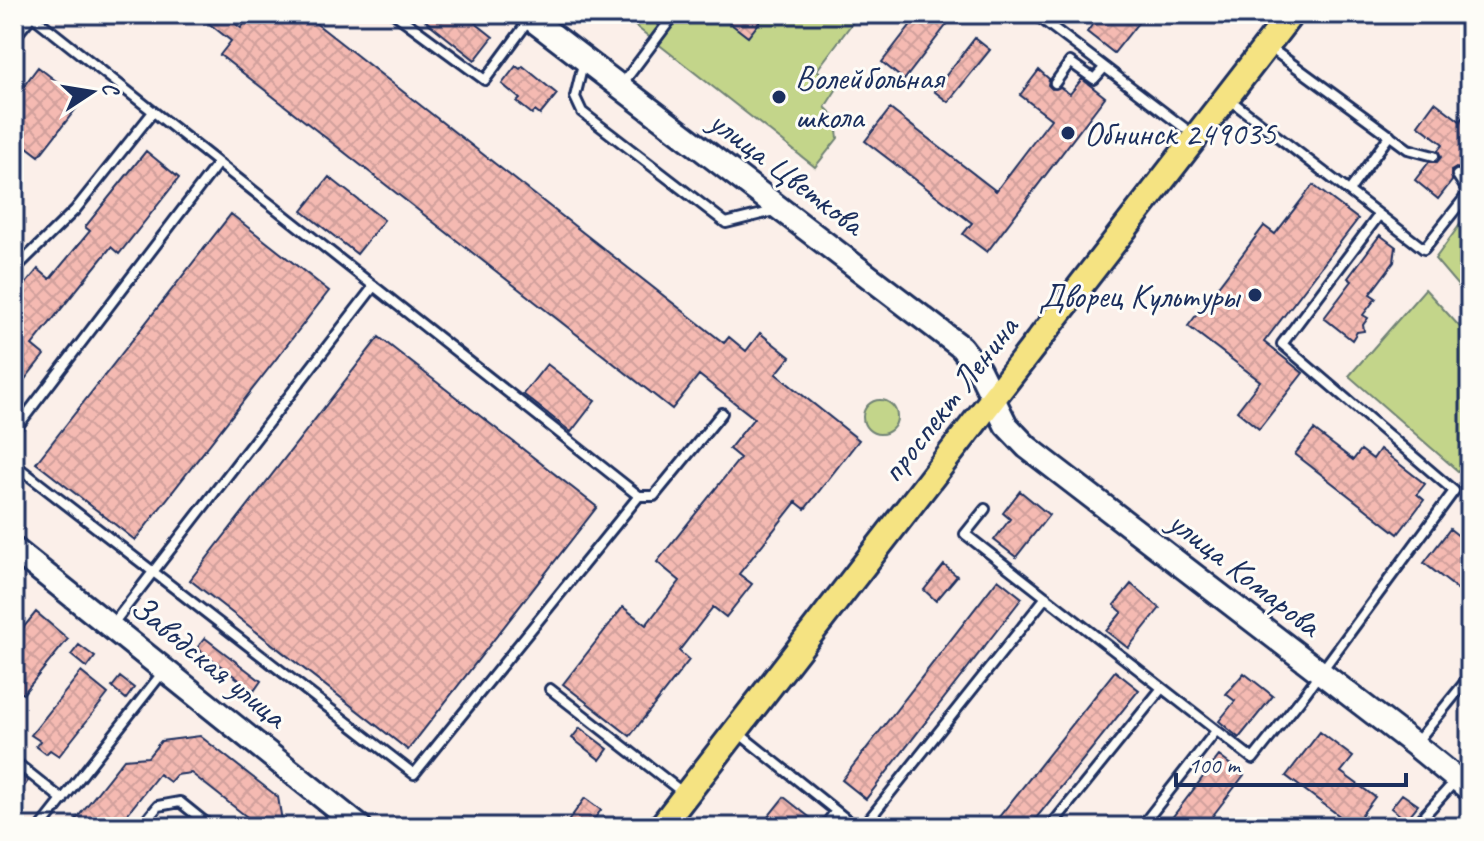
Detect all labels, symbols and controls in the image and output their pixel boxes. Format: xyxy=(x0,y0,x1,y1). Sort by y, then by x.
north arrow xyxy=(52,52,132,132)
place label: Волейбольная школа xyxy=(795,56,946,138)
text: С xyxy=(96,80,126,99)
marker: Волейбольная школа xyxy=(770,88,788,106)
street label: улица Цветкова xyxy=(699,99,875,246)
place label: Обнинск 249035 xyxy=(1084,112,1278,155)
marker: Обнинск 249035 xyxy=(1059,124,1077,142)
place label: Дворец Культуры xyxy=(1039,274,1242,317)
marker: Дворец Культуры xyxy=(1246,286,1264,304)
street label: проспект Ленина xyxy=(871,305,1029,491)
street label: улица Комарова xyxy=(1159,499,1331,647)
street label: Заводская улица xyxy=(122,585,297,738)
scale bar xyxy=(1176,737,1406,787)
text: 100 m xyxy=(1188,750,1242,780)

